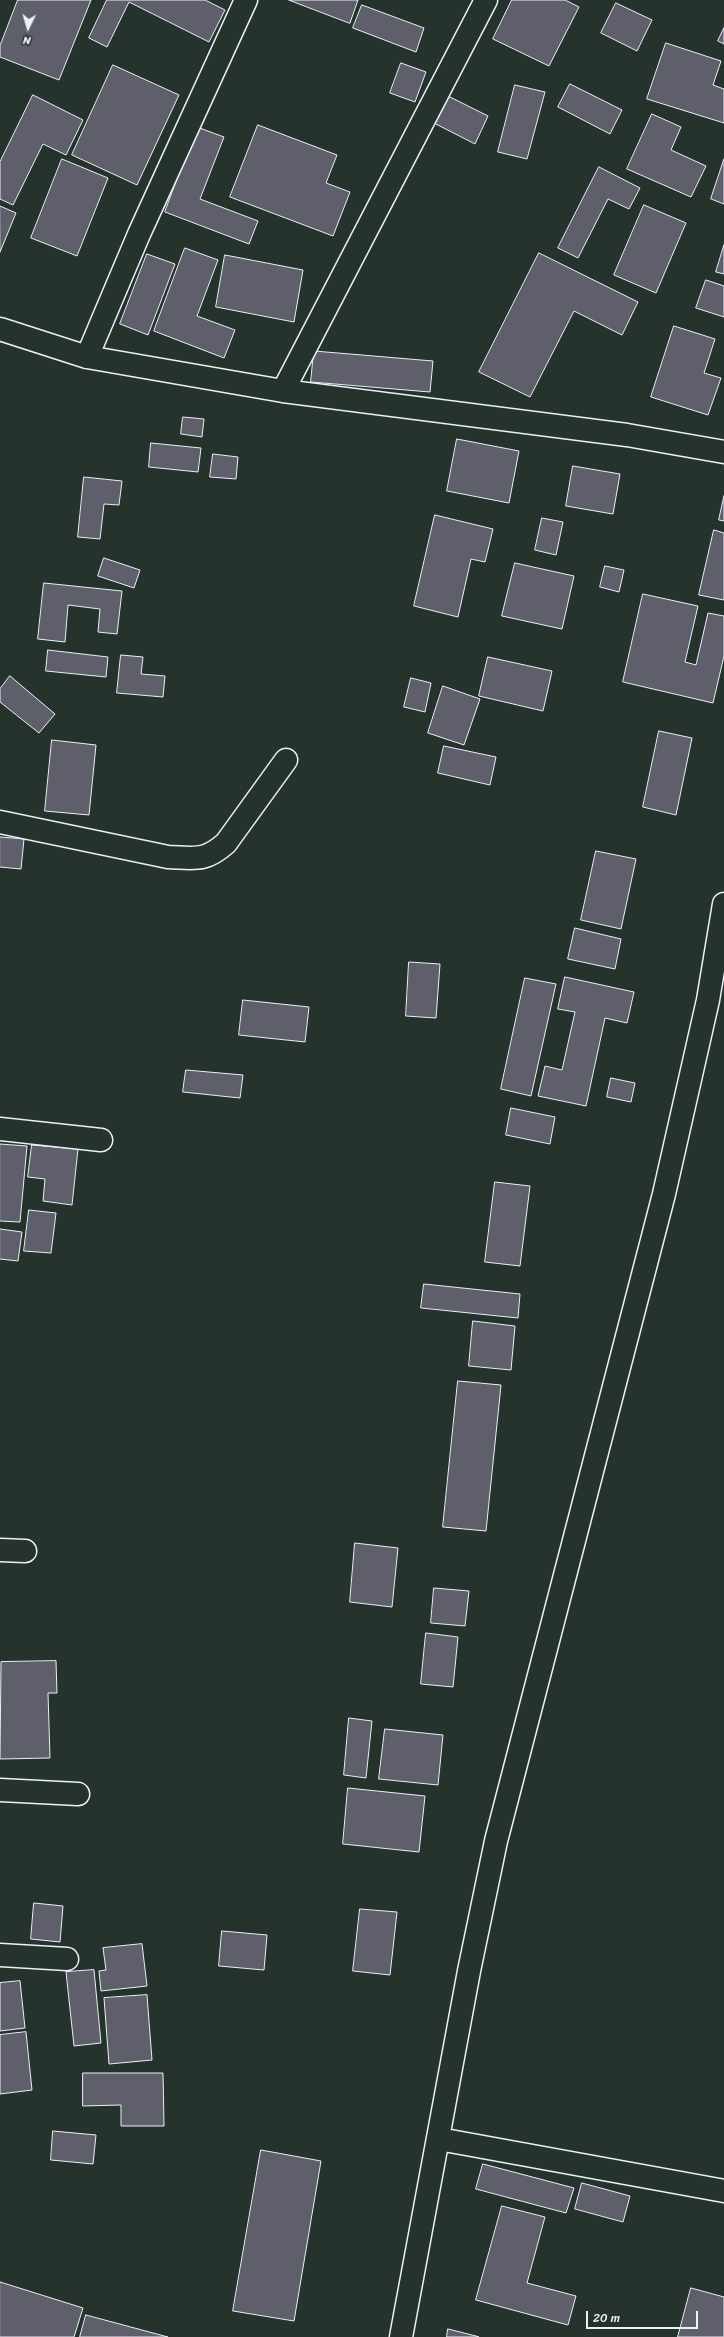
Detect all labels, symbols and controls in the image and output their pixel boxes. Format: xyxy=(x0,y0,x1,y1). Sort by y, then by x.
north arrow xyxy=(8,8,48,48)
text: N xyxy=(22,31,32,50)
scale bar xyxy=(588,2303,700,2329)
text: 20 m xyxy=(593,2307,620,2329)

